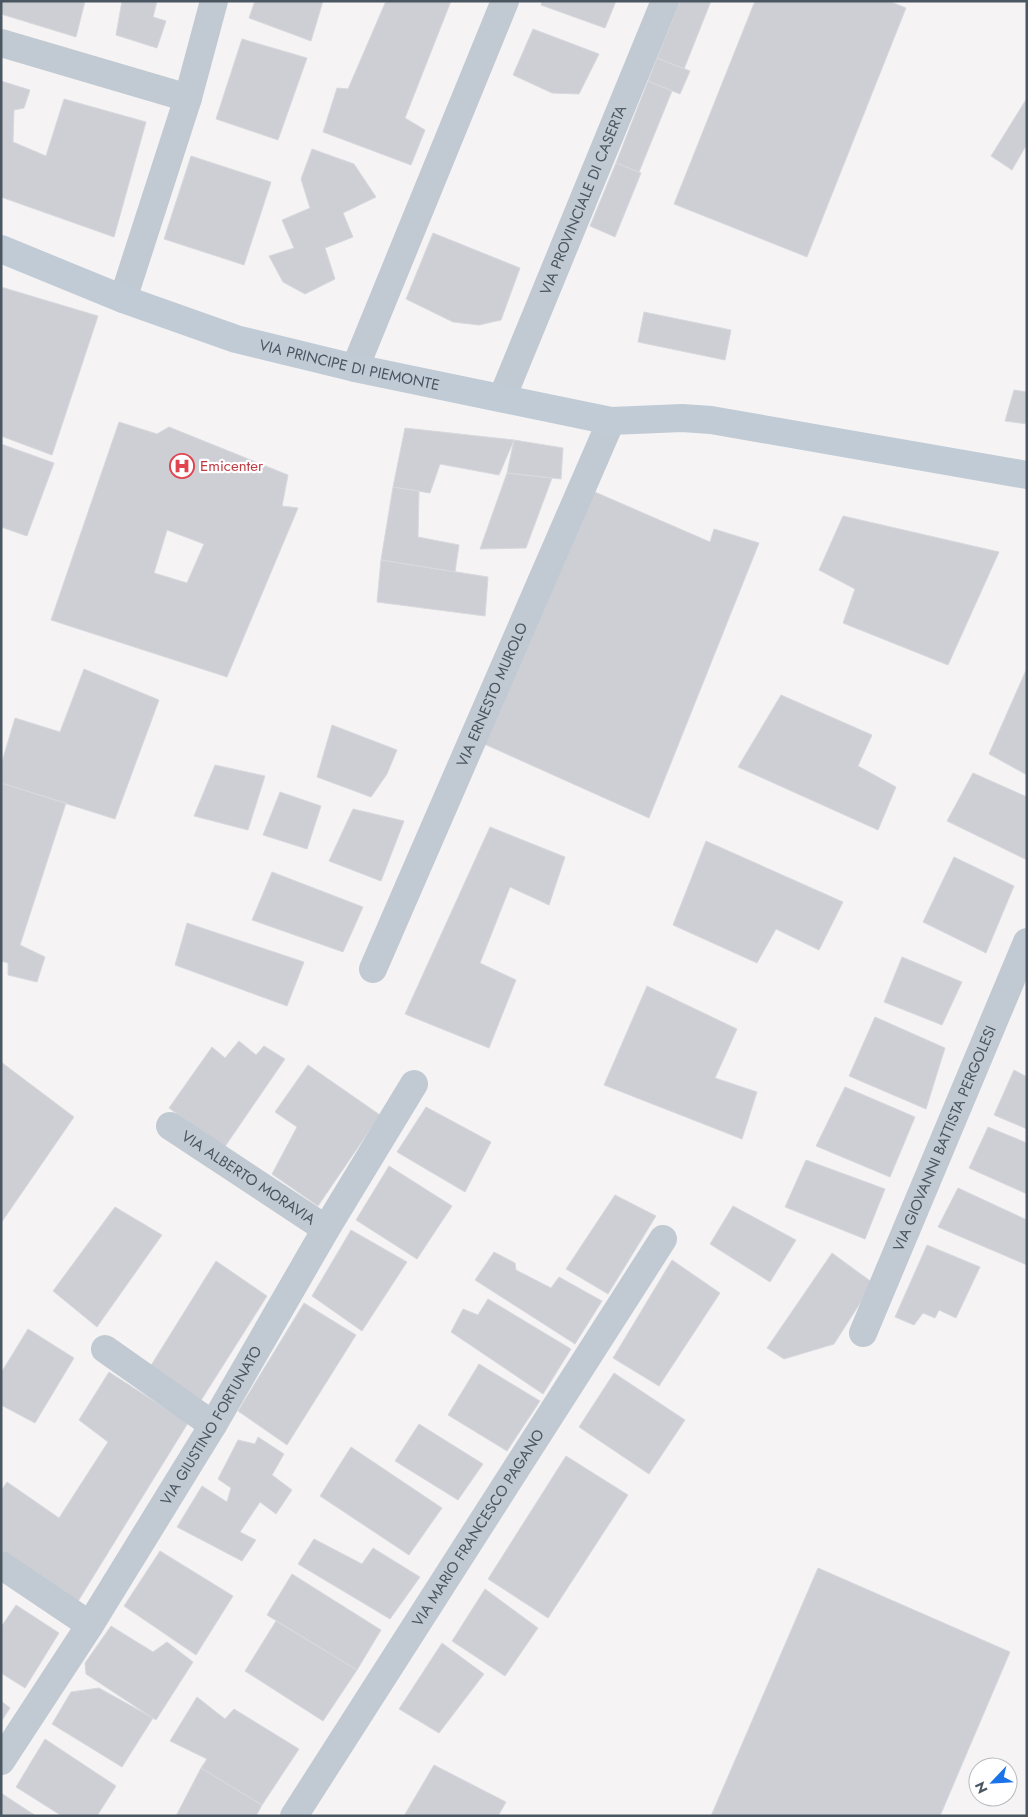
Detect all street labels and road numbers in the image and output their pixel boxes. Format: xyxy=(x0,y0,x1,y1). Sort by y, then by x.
street label: VIA PROVINCIALE DI CASERTA xyxy=(534,102,632,298)
street label: VIA PRINCIPE DI PIEMONTE xyxy=(257,334,441,396)
street label: VIA ERNESTO MUROLO xyxy=(451,619,533,770)
street label: VIA GIOVANNI BATTISTA PERGOLESI xyxy=(887,1022,1002,1255)
street label: VIA ALBERTO MORAVIA xyxy=(177,1125,320,1230)
street label: VIA GIUSTINO FORTUNATO xyxy=(155,1342,267,1510)
street label: VIA MARIO FRANCESCO PAGANO xyxy=(407,1425,550,1631)

